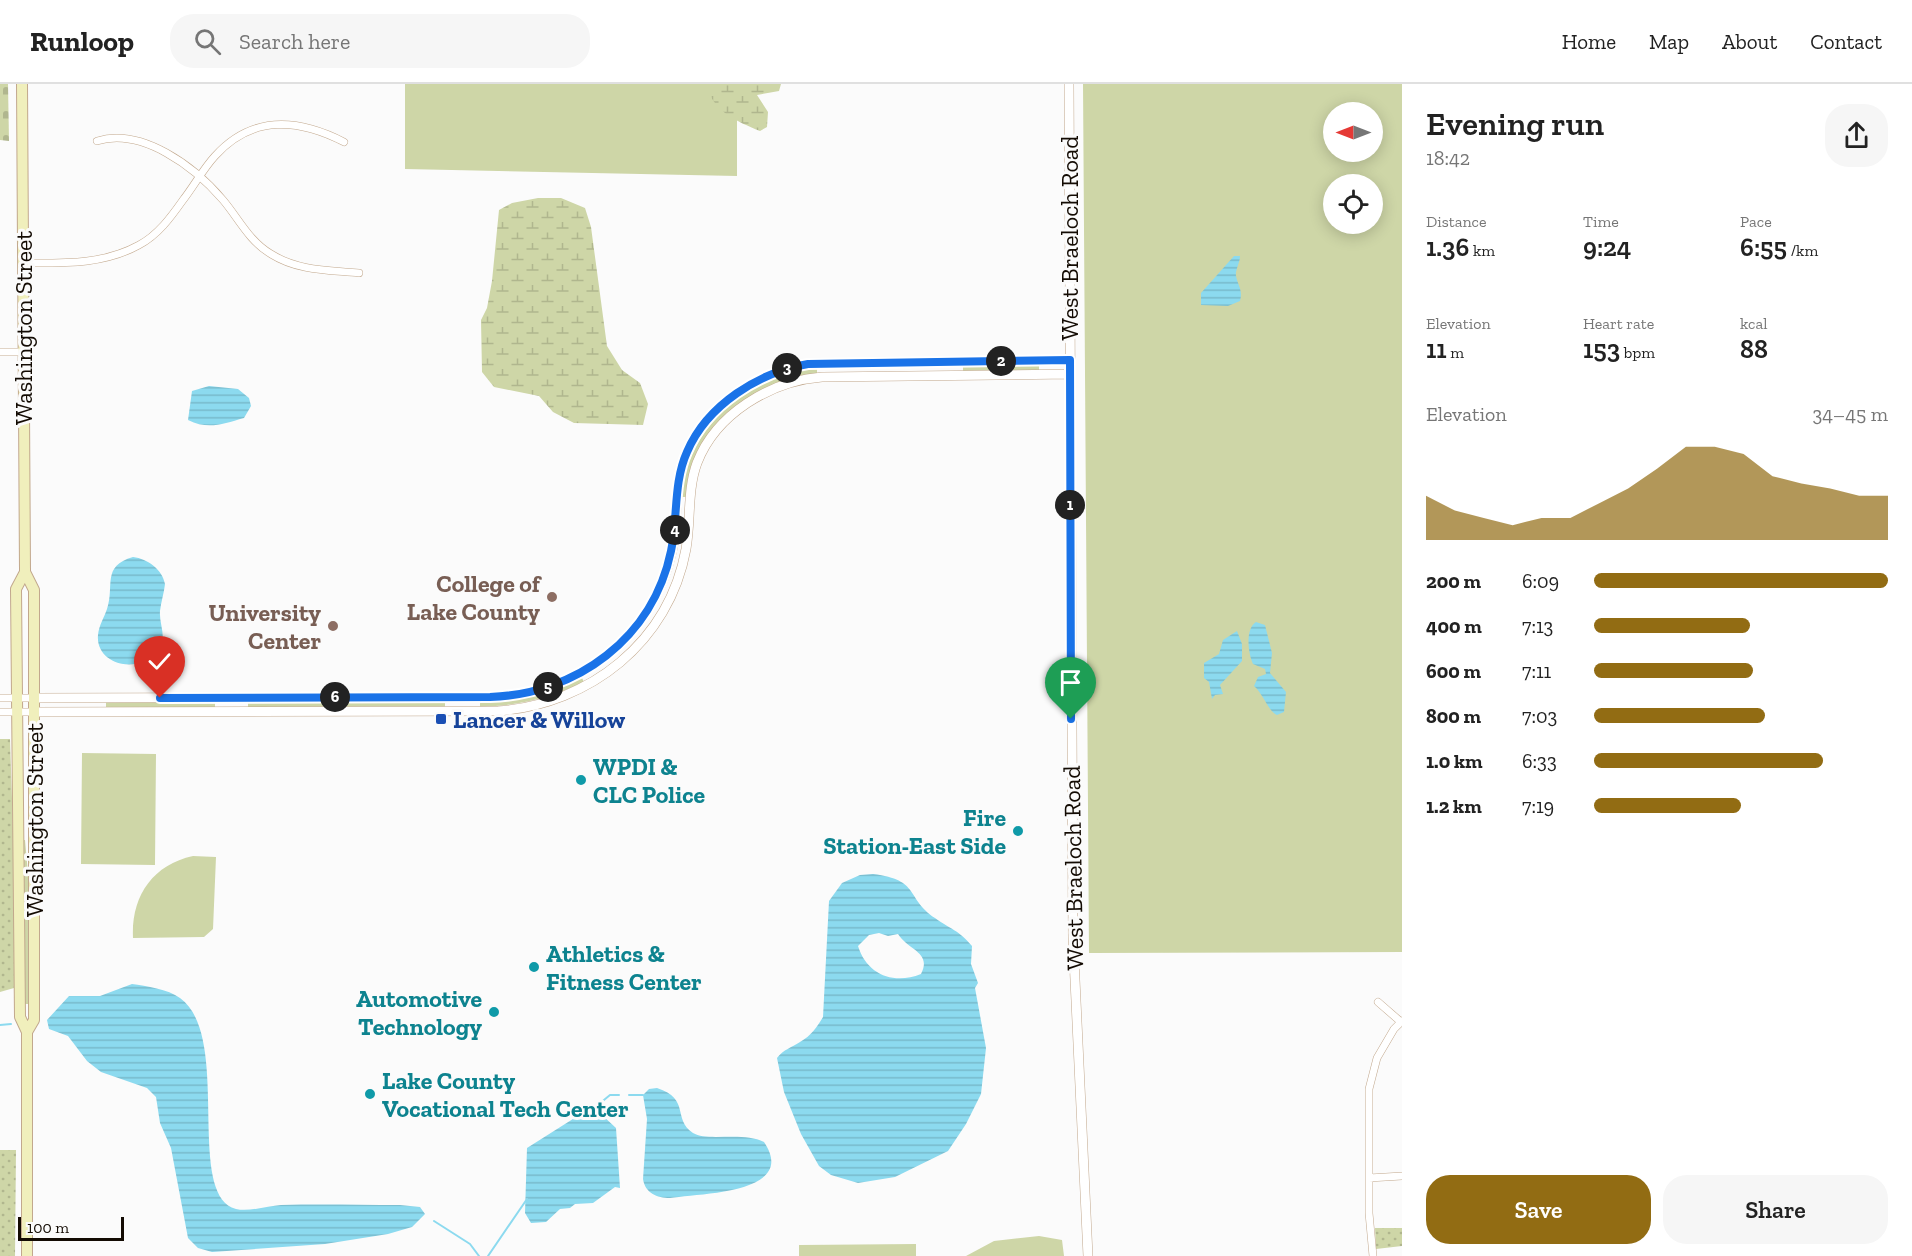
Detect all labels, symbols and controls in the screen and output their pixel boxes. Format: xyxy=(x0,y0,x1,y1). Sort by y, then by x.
search box xyxy=(170,14,590,68)
text: Runloop xyxy=(30,25,134,58)
icon: search xyxy=(191,25,224,58)
text: Search here xyxy=(239,28,350,55)
text: Home xyxy=(1562,29,1616,54)
text: Map xyxy=(1649,29,1689,54)
text: About xyxy=(1722,29,1777,54)
text: Contact xyxy=(1810,29,1882,54)
north arrow xyxy=(1323,102,1383,162)
map controls xyxy=(1323,102,1383,234)
text: Evening run xyxy=(1426,104,1604,143)
button: share xyxy=(1825,104,1888,167)
street label: West Braeloch Road xyxy=(1055,136,1084,340)
text: 18:42 xyxy=(1426,146,1470,170)
button: locate xyxy=(1323,174,1383,234)
text: Distance xyxy=(1426,212,1487,231)
text: Time xyxy=(1583,212,1619,231)
text: Pace xyxy=(1740,212,1772,231)
street label: Washington Street xyxy=(9,231,38,425)
text: 1.36 xyxy=(1426,231,1469,263)
text: 9:24 xyxy=(1583,231,1631,263)
text: 6:55 xyxy=(1740,231,1787,263)
text: km xyxy=(1469,241,1495,260)
text: /km xyxy=(1787,241,1818,260)
text: Elevation xyxy=(1426,314,1491,333)
text: Heart rate xyxy=(1583,314,1654,333)
text: kcal xyxy=(1740,314,1767,333)
text: 11 xyxy=(1426,333,1447,365)
text: 153 xyxy=(1583,333,1620,365)
text: 88 xyxy=(1740,333,1768,365)
text: m xyxy=(1447,343,1464,362)
text: bpm xyxy=(1620,343,1655,362)
pin: 2 xyxy=(986,346,1016,376)
text: 2 xyxy=(997,351,1005,370)
pin: 3 xyxy=(772,353,802,383)
text: 3 xyxy=(783,358,791,377)
text: Elevation xyxy=(1426,402,1507,426)
text: 34–45 m xyxy=(1812,402,1888,426)
pin: 1 xyxy=(1055,490,1085,520)
text: 1 xyxy=(1067,495,1073,514)
pin: 4 xyxy=(660,515,690,545)
text: 4 xyxy=(670,520,680,539)
place label: College of Lake County xyxy=(407,569,543,626)
text: 200 m xyxy=(1426,569,1481,593)
text: 6:09 xyxy=(1522,569,1559,593)
marker: College of Lake County xyxy=(545,590,559,604)
place label: University Center xyxy=(209,598,321,655)
text: 400 m xyxy=(1426,614,1482,638)
text: 7:13 xyxy=(1522,614,1553,638)
marker: University Center xyxy=(326,619,340,633)
pin xyxy=(134,636,185,698)
icon: check xyxy=(143,645,176,678)
pin xyxy=(1045,657,1096,719)
text: 600 m xyxy=(1426,659,1481,683)
text: 7:11 xyxy=(1522,659,1551,683)
icon: arrive xyxy=(1054,666,1087,699)
pin: 5 xyxy=(533,672,563,702)
text: 5 xyxy=(544,677,552,696)
pin: 6 xyxy=(320,682,350,712)
text: 6 xyxy=(331,687,339,706)
text: 800 m xyxy=(1426,704,1481,728)
text: 7:03 xyxy=(1522,704,1557,728)
place label: Lancer & Willow xyxy=(453,705,626,734)
marker: Lancer & Willow xyxy=(434,712,448,726)
street label: Washington Street xyxy=(20,723,49,917)
text: 1.0 km xyxy=(1426,749,1482,773)
text: 6:33 xyxy=(1522,749,1557,773)
place label: WPDI & CLC Police xyxy=(593,752,706,809)
street label: West Braeloch Road xyxy=(1057,765,1089,971)
marker: WPDI & CLC Police xyxy=(574,773,588,787)
text: 1.2 km xyxy=(1426,794,1482,818)
text: 7:19 xyxy=(1522,794,1554,818)
place label: Fire Station-East Side xyxy=(823,803,1006,860)
marker: Fire Station-East Side xyxy=(1011,824,1025,838)
place label: Athletics & Fitness Center xyxy=(546,939,702,996)
marker: Athletics & Fitness Center xyxy=(527,960,541,974)
place label: Automotive Technology xyxy=(356,984,482,1041)
marker: Automotive Technology xyxy=(487,1005,501,1019)
place label: Lake County Vocational Tech Center xyxy=(382,1066,629,1123)
marker: Lake County Vocational Tech Center xyxy=(363,1087,377,1101)
button: Save xyxy=(1426,1175,1651,1244)
button: Share xyxy=(1663,1175,1888,1244)
scale bar xyxy=(18,1214,124,1242)
text: 100 m xyxy=(27,1218,69,1237)

